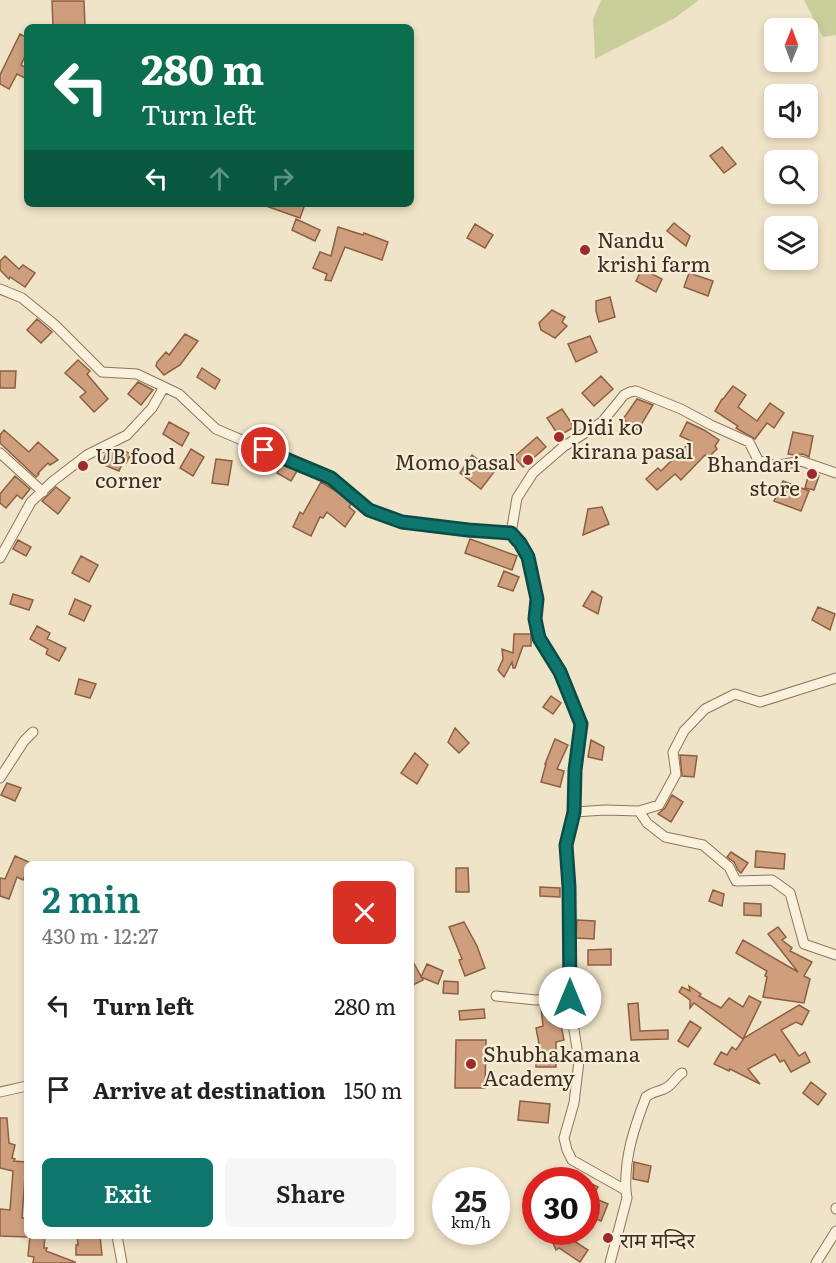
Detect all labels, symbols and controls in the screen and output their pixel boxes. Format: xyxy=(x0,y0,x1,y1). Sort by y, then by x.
north arrow xyxy=(764,18,818,72)
map controls xyxy=(764,18,818,270)
text: 280 m xyxy=(141,36,264,98)
icon: left xyxy=(42,48,120,126)
button: sound xyxy=(764,84,818,138)
text: Turn left xyxy=(141,93,256,133)
button: search xyxy=(764,150,818,204)
icon: left xyxy=(140,162,173,195)
icon: ahead xyxy=(203,162,236,195)
icon: right xyxy=(266,162,299,195)
button: layers xyxy=(764,216,818,270)
place label: Nandu krishi farm xyxy=(597,223,711,278)
marker: Nandu krishi farm xyxy=(578,243,592,257)
place label: Didi ko kirana pasal xyxy=(571,410,693,465)
pin xyxy=(238,424,289,475)
marker: Didi ko kirana pasal xyxy=(552,430,566,444)
icon: arrive xyxy=(247,433,280,466)
place label: UB food corner xyxy=(95,439,176,494)
place label: Momo pasal xyxy=(395,445,516,476)
place label: Bhandari store xyxy=(706,447,800,502)
marker: Momo pasal xyxy=(521,453,535,467)
marker: UB food corner xyxy=(76,459,90,473)
marker: Bhandari store xyxy=(805,467,819,481)
text: 2 min xyxy=(42,871,141,924)
button: close xyxy=(333,881,396,944)
text: 430 m · 12:27 xyxy=(42,920,158,950)
position arrow xyxy=(538,966,602,1030)
icon: left xyxy=(42,989,75,1022)
text: Turn left xyxy=(93,989,194,1022)
text: 280 m xyxy=(334,989,396,1022)
place label: Shubhakamana Academy xyxy=(483,1037,641,1092)
marker: Shubhakamana Academy xyxy=(464,1057,478,1071)
icon: arrive xyxy=(42,1073,75,1106)
text: Arrive at destination xyxy=(93,1073,326,1106)
text: 150 m xyxy=(344,1073,402,1106)
button: Exit xyxy=(42,1158,213,1227)
button: Share xyxy=(225,1158,396,1227)
speed limit sign: 30 xyxy=(522,1167,600,1245)
text: 25 xyxy=(455,1177,487,1221)
text: km/h xyxy=(451,1210,491,1233)
place label: राम मन्दिर xyxy=(620,1223,695,1254)
marker: राम मन्दिर xyxy=(601,1231,615,1245)

